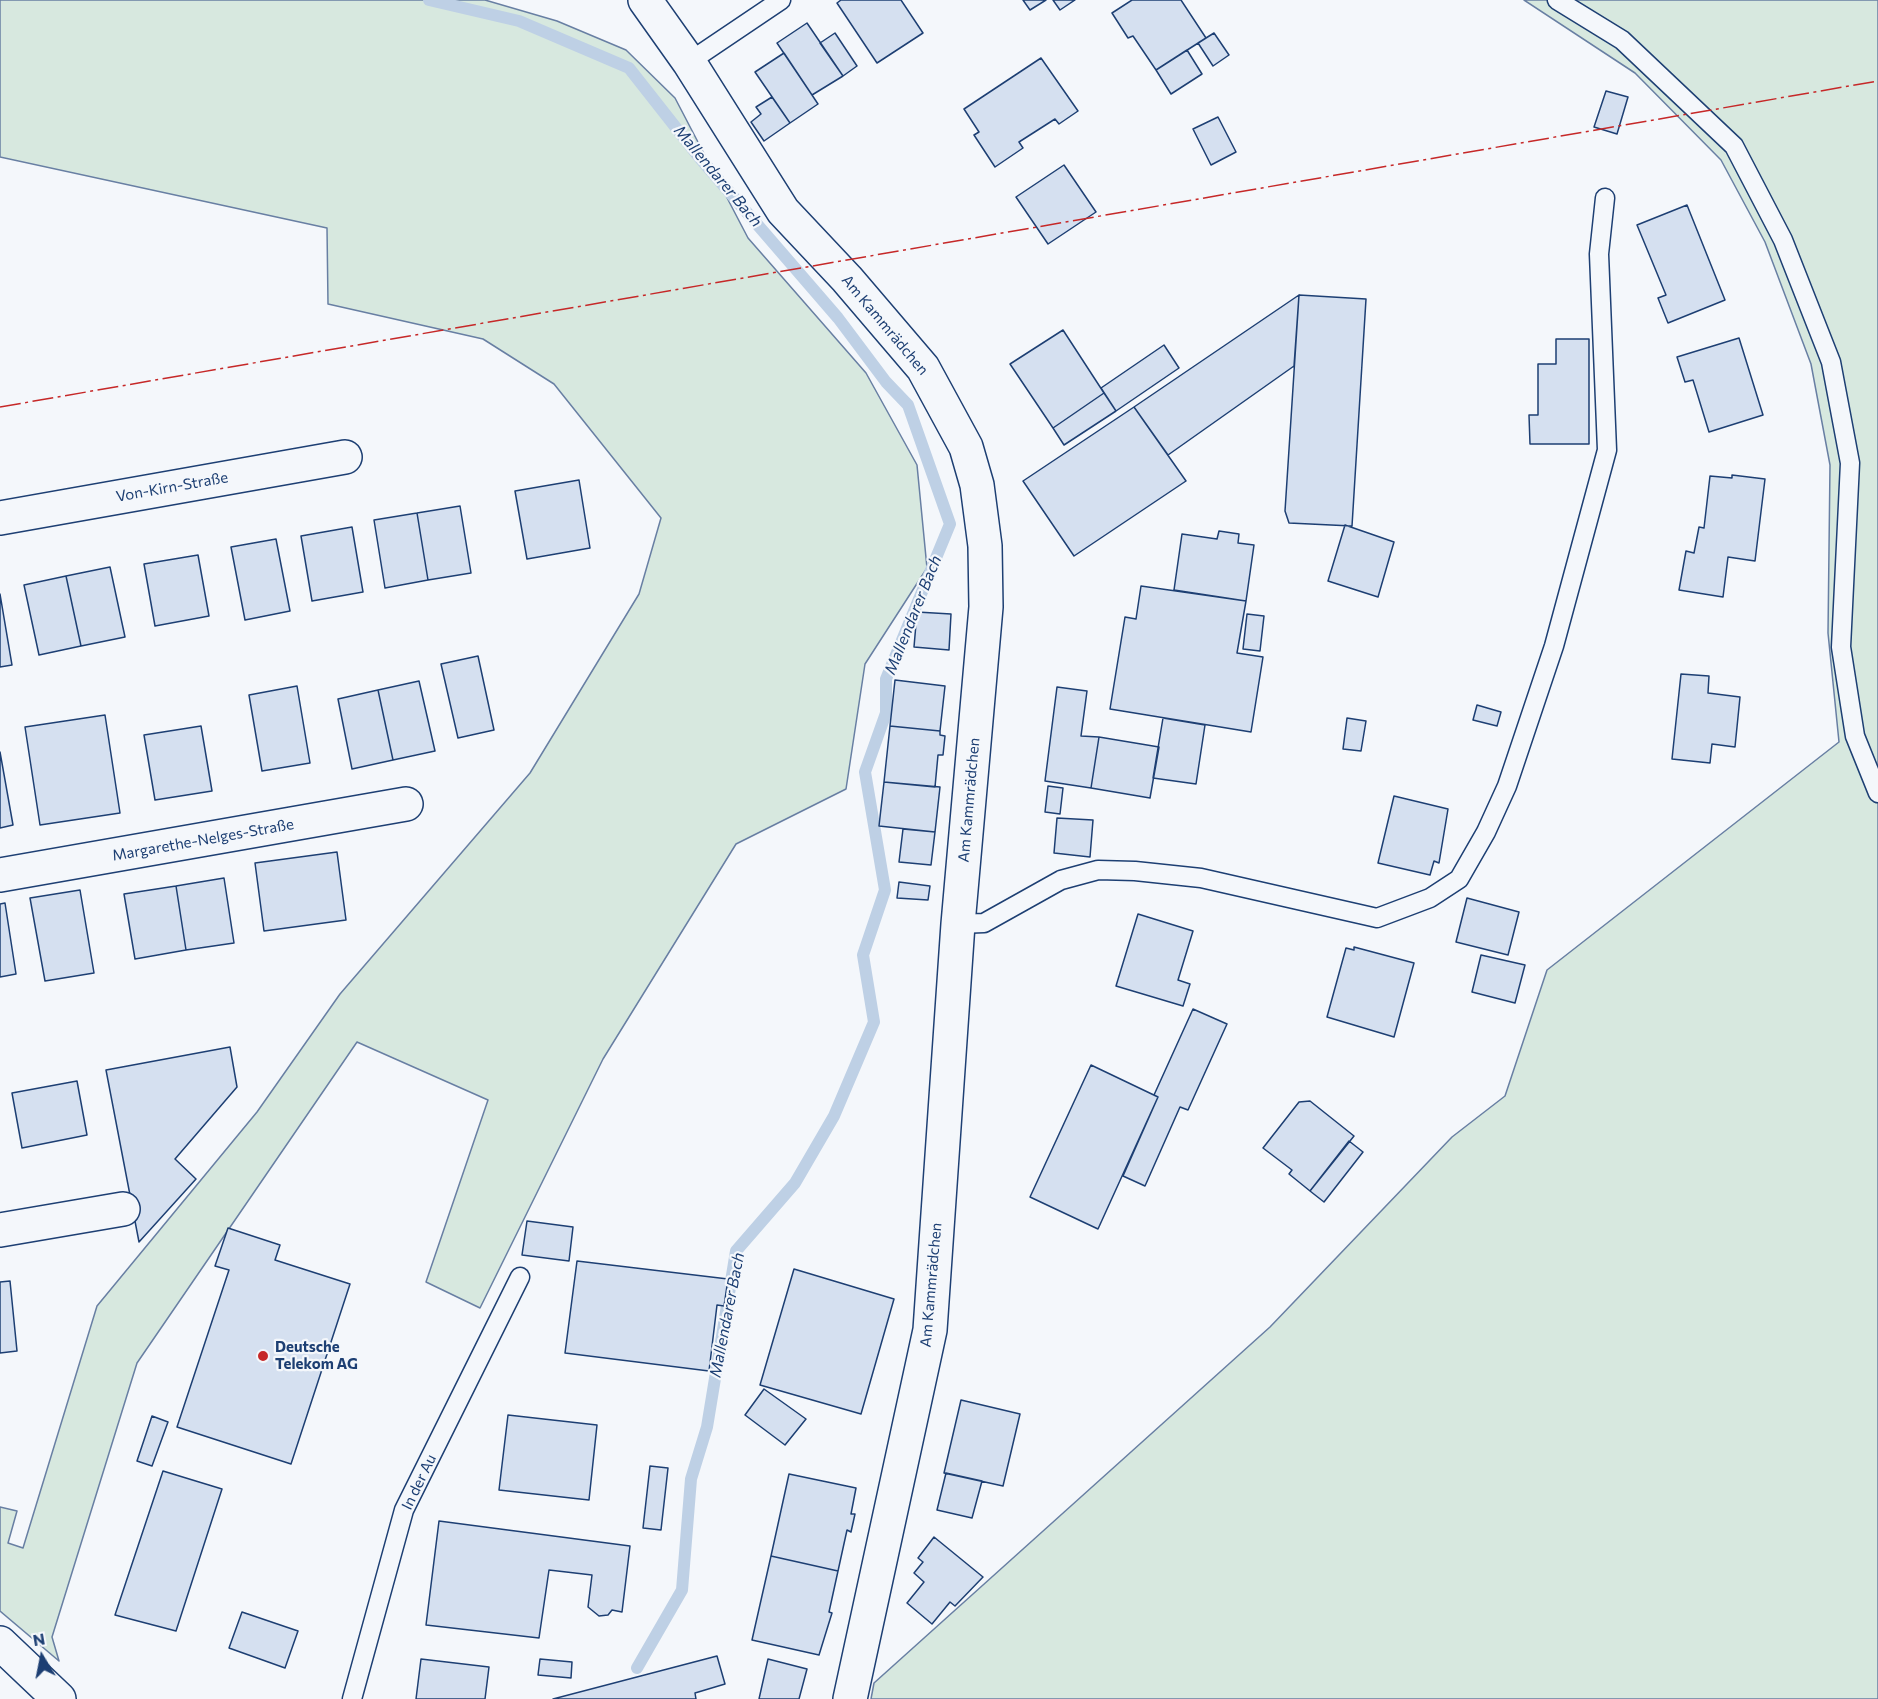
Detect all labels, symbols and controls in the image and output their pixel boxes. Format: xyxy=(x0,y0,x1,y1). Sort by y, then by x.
water label: Mallendarer Bach xyxy=(670,121,766,231)
street label: Am Kammrädchen xyxy=(838,271,932,379)
street label: Von-Kirn-Straße xyxy=(115,468,229,506)
water label: Mallendarer Bach xyxy=(880,553,946,677)
street label: Am Kammrädchen xyxy=(955,737,983,863)
street label: Margarethe-Nelges-Straße xyxy=(111,815,295,865)
street label: Am Kammrädchen xyxy=(917,1222,945,1348)
water label: Mallendarer Bach xyxy=(705,1251,749,1379)
place label: Deutsche Telekom AG xyxy=(275,1338,358,1373)
marker: Deutsche Telekom AG xyxy=(256,1349,270,1363)
street label: In der Au xyxy=(398,1451,440,1513)
north arrow xyxy=(12,1627,72,1687)
text: N xyxy=(31,1628,46,1649)

